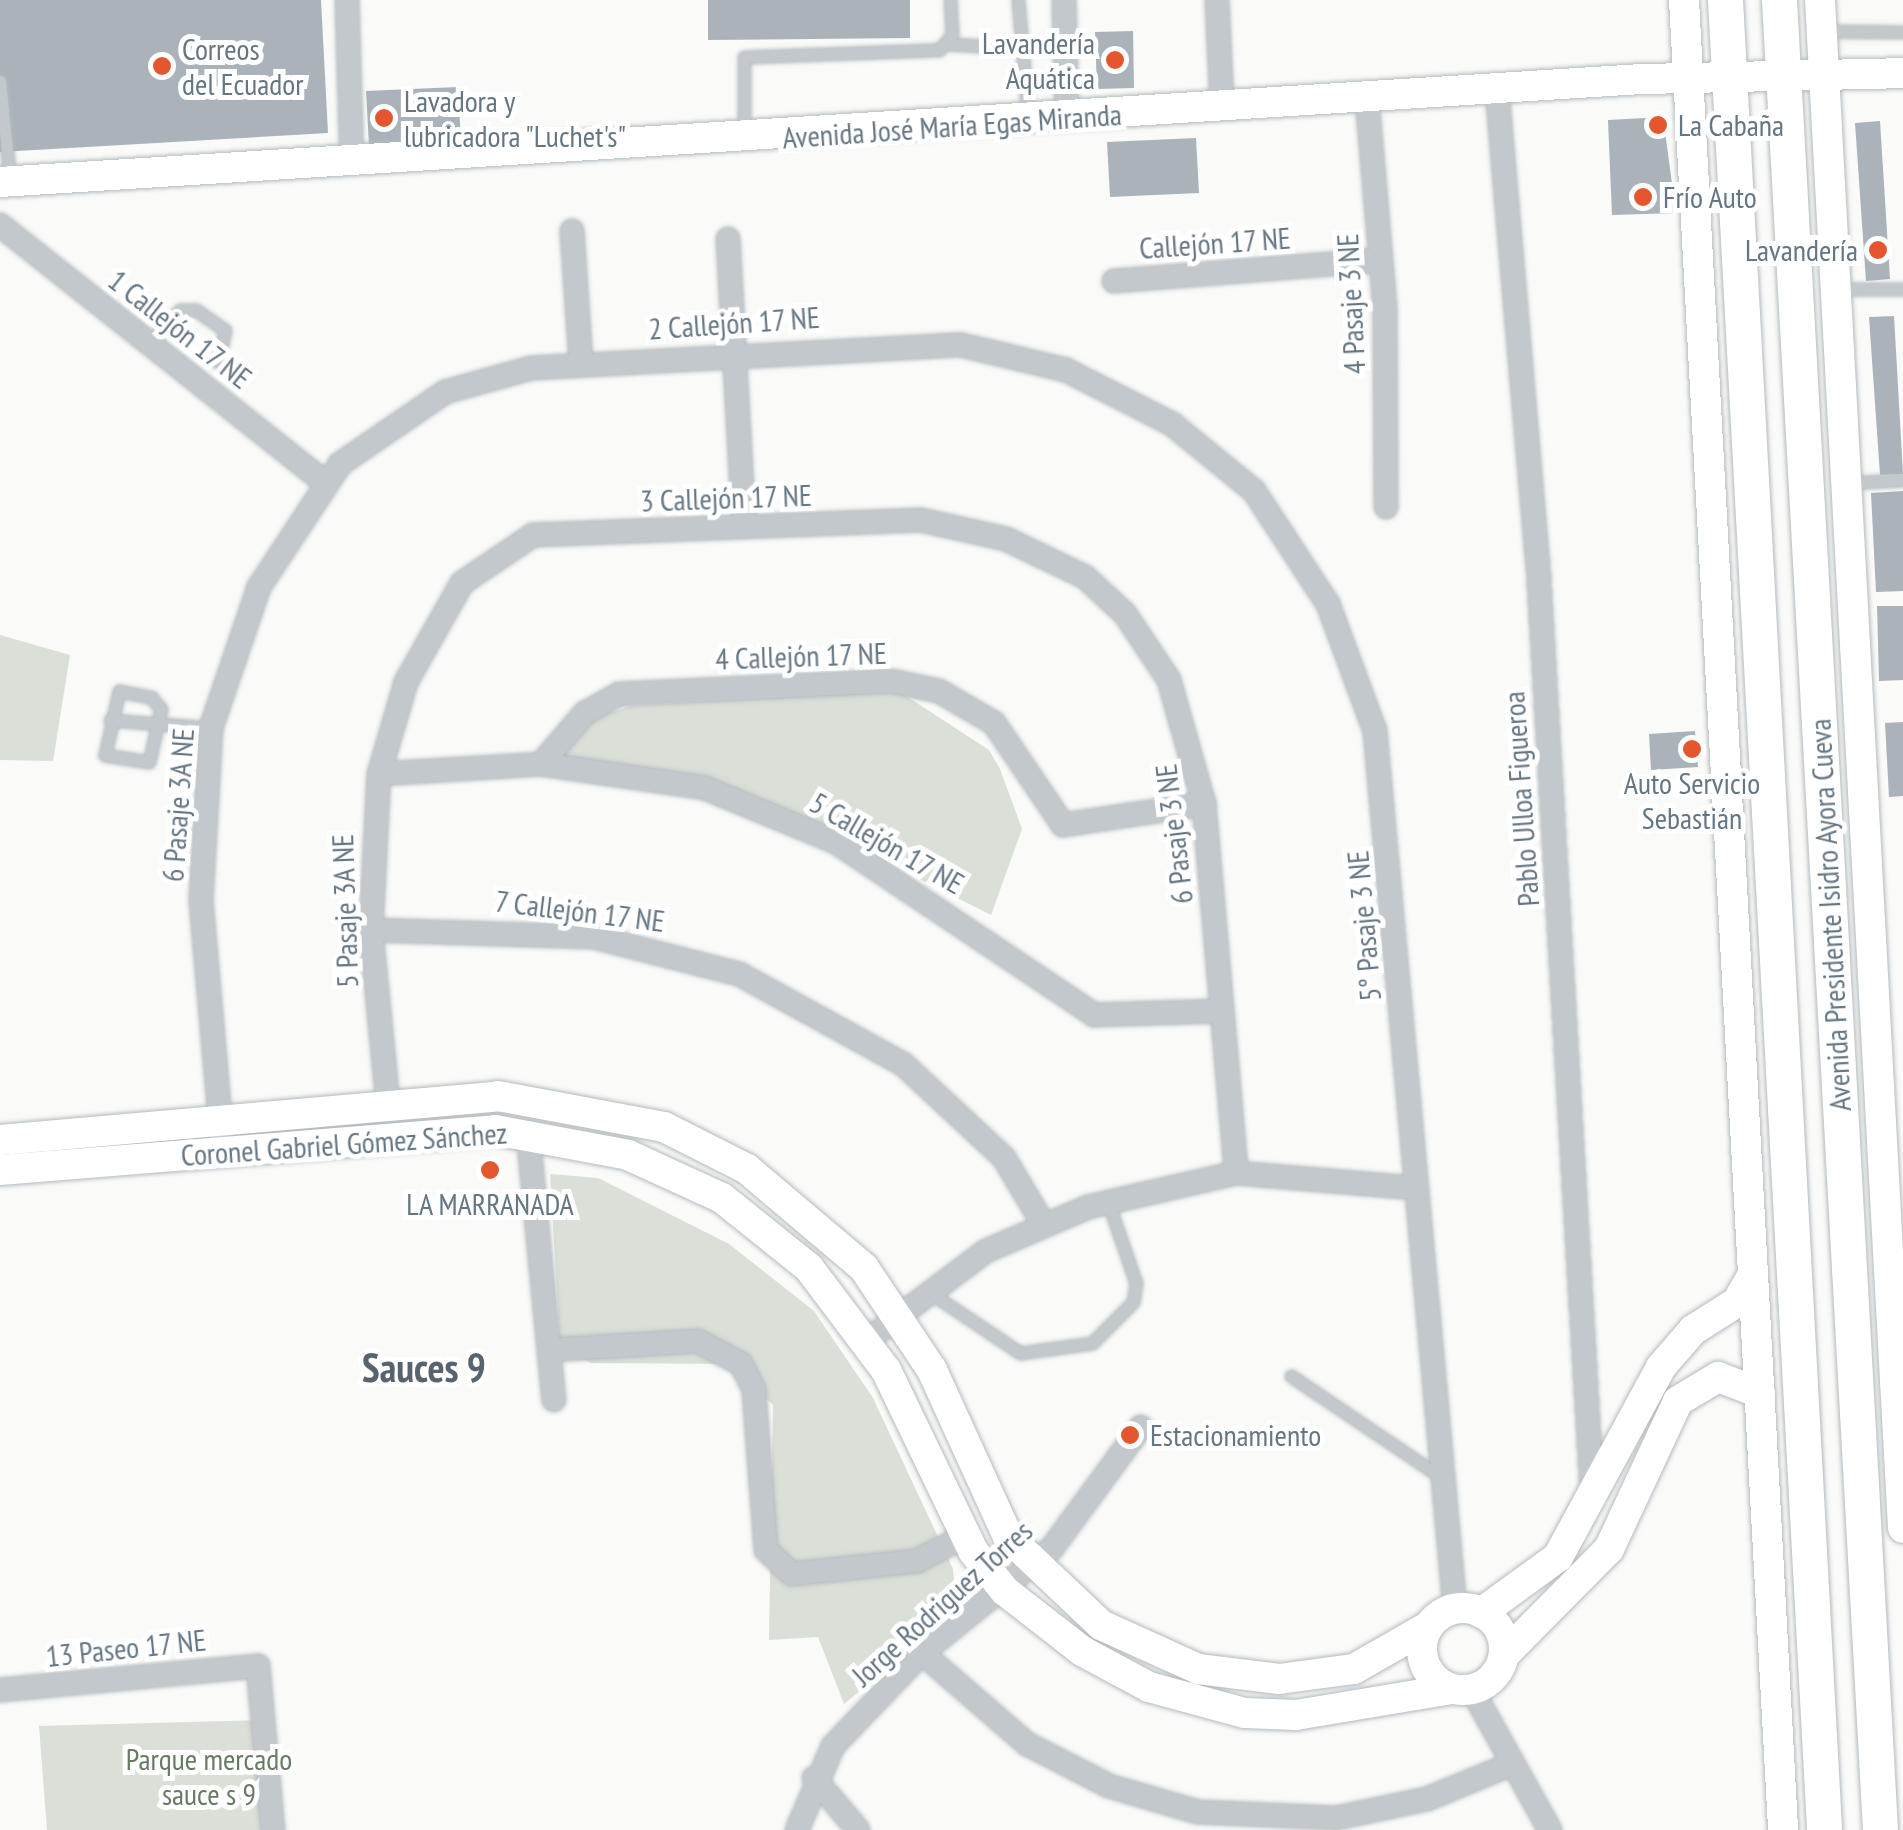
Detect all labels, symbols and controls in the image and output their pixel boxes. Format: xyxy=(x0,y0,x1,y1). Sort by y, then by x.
place label: Lavandería Aquática xyxy=(982,25,1095,96)
place label: Correos del Ecuador xyxy=(182,31,303,102)
marker: Lavandería Aquática xyxy=(1104,49,1126,71)
marker: Correos del Ecuador xyxy=(151,55,173,77)
place label: Lavadora y lubricadora "Luchet's" xyxy=(404,83,628,154)
street label: Avenida José María Egas Miranda xyxy=(781,96,1123,156)
marker: Lavadora y lubricadora "Luchet's" xyxy=(373,107,395,129)
place label: La Cabaña xyxy=(1678,107,1784,143)
marker: La Cabaña xyxy=(1647,114,1669,136)
place label: Frío Auto xyxy=(1663,179,1758,215)
marker: Frío Auto xyxy=(1632,186,1654,208)
street label: Callejón 17 NE xyxy=(1137,220,1293,266)
place label: Lavandería xyxy=(1745,232,1858,268)
street label: 4 Pasaje 3 NE xyxy=(1329,233,1373,375)
marker: Lavandería xyxy=(1867,239,1889,261)
street label: 1 Callejón 17 NE xyxy=(101,262,259,396)
street label: 2 Callejón 17 NE xyxy=(647,299,821,347)
street label: 3 Callejón 17 NE xyxy=(639,477,813,519)
street label: 4 Callejón 17 NE xyxy=(714,635,888,677)
street label: Pablo Ulloa Figueroa xyxy=(1496,690,1546,908)
street label: Avenida Presidente Isidro Ayora Cueva xyxy=(1802,717,1858,1113)
street label: 6 Pasaje 3A NE xyxy=(155,726,201,884)
marker: Auto Servicio Sebastián xyxy=(1681,738,1703,760)
street label: 6 Pasaje 3 NE xyxy=(1148,762,1200,906)
place label: Auto Servicio Sebastián xyxy=(1624,765,1760,836)
street label: 5 Callejón 17 NE xyxy=(803,784,971,902)
street label: 5 Pasaje 3A NE xyxy=(324,833,366,989)
street label: 5° Pasaje 3 NE xyxy=(1339,849,1389,1003)
street label: 7 Callejón 17 NE xyxy=(492,883,668,939)
street label: Coronel Gabriel Gómez Sánchez xyxy=(179,1115,509,1173)
marker: LA MARRANADA xyxy=(479,1159,501,1181)
place label: LA MARRANADA xyxy=(406,1186,574,1222)
district label: Sauces 9 xyxy=(362,1343,486,1391)
place label: Estacionamiento xyxy=(1150,1417,1321,1453)
marker: Estacionamiento xyxy=(1119,1424,1141,1446)
street label: Jorge Rodriguez Torres xyxy=(844,1512,1040,1694)
street label: 13 Paseo 17 NE xyxy=(44,1622,208,1674)
park label: Parque mercado sauce s 9 xyxy=(126,1741,292,1812)

